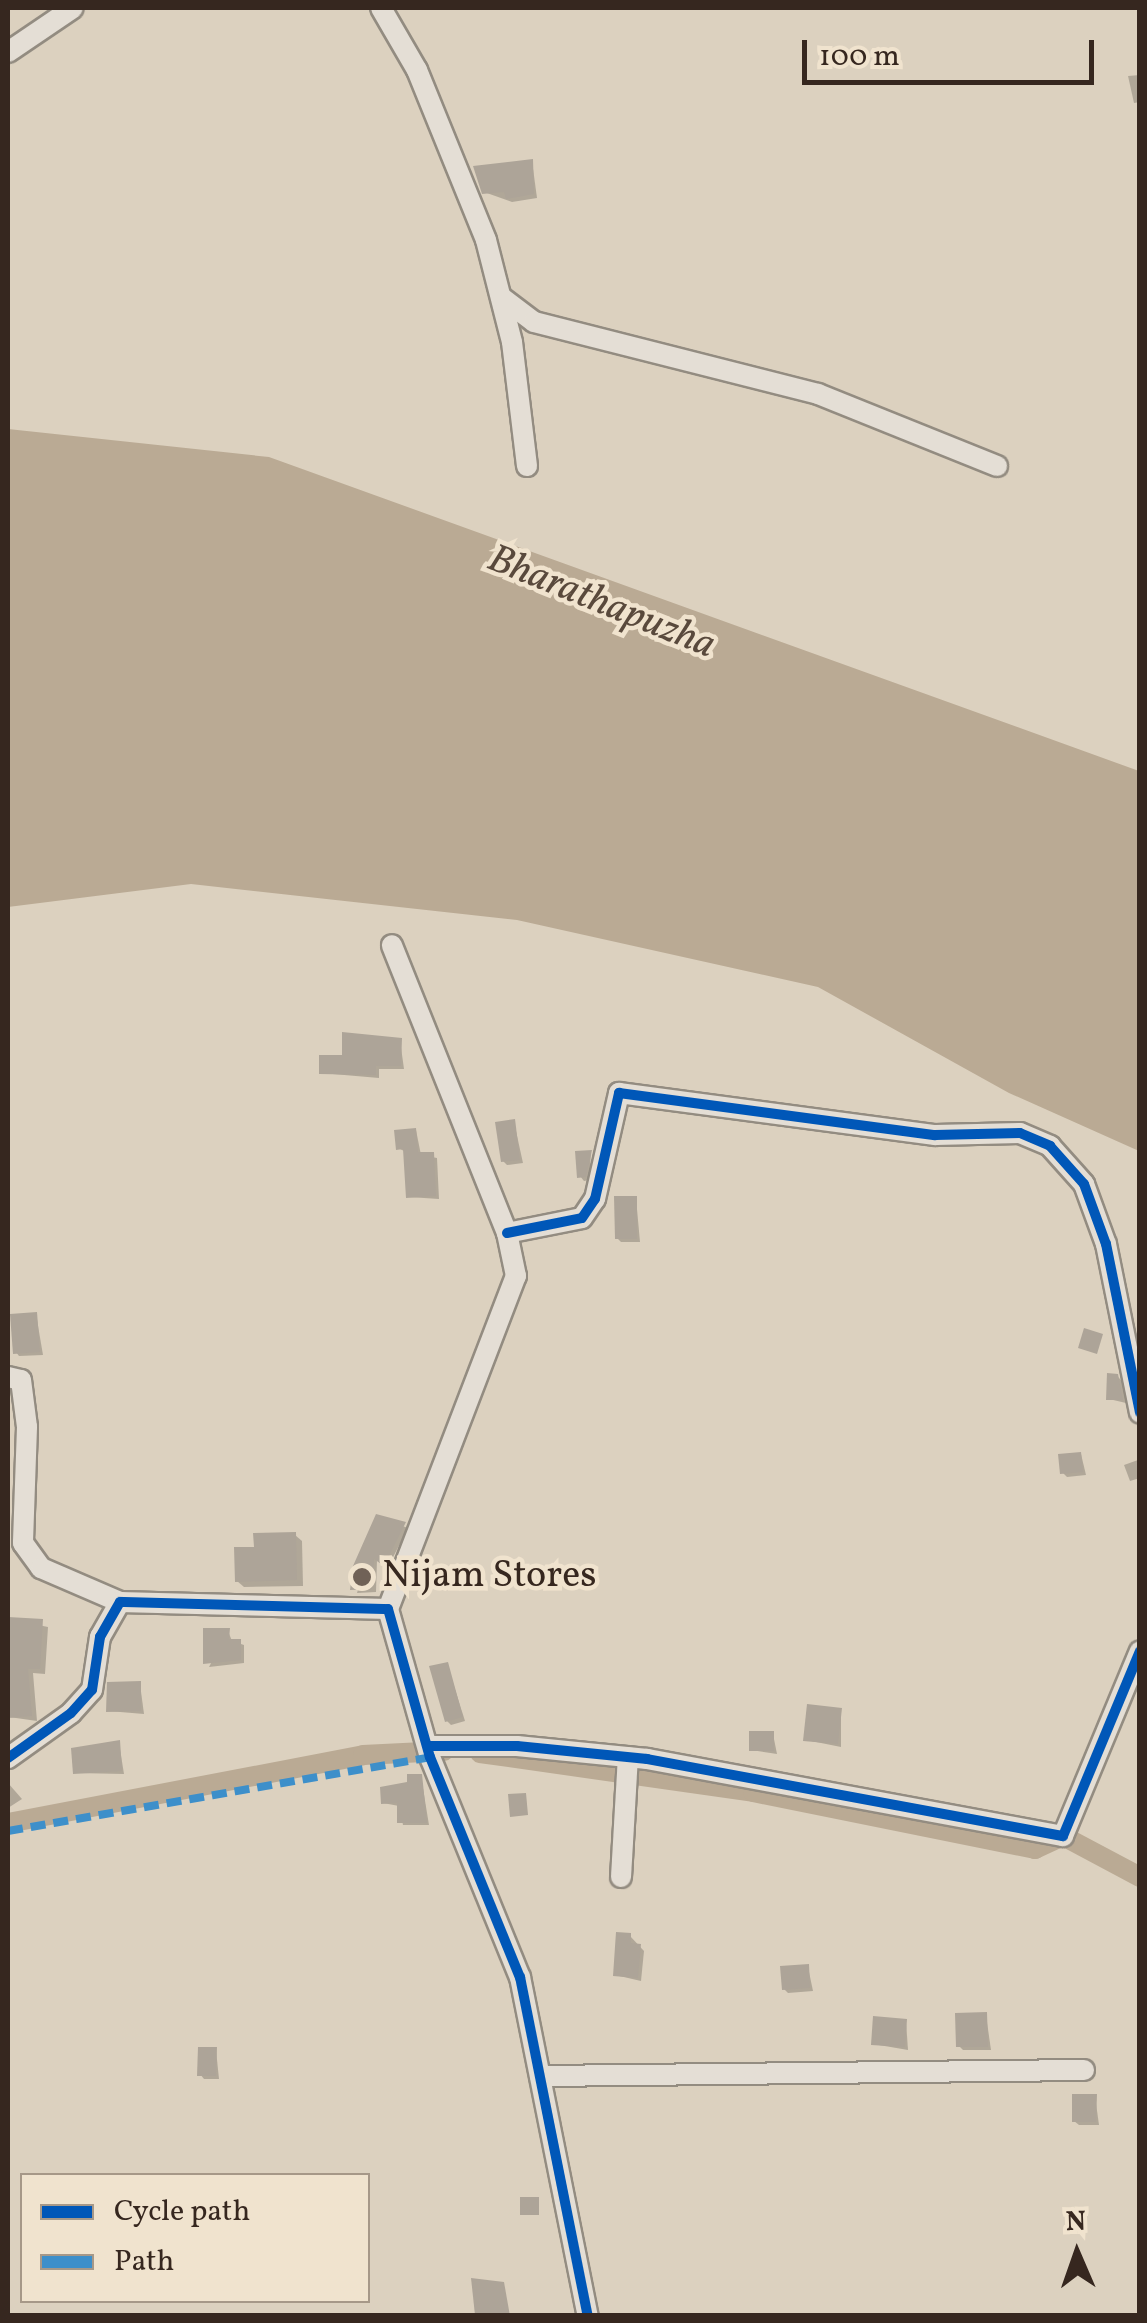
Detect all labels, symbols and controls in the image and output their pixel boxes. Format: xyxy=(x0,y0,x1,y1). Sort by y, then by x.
scale bar xyxy=(807,20,1100,82)
text: 100 m xyxy=(819,36,900,78)
water label: Bharathapuzha xyxy=(480,536,722,670)
place label: Nijam Stores xyxy=(382,1554,597,1600)
marker: Nijam Stores xyxy=(351,1566,373,1588)
legend xyxy=(20,2173,370,2303)
text: Cycle path xyxy=(114,2191,250,2233)
north arrow xyxy=(1027,2203,1127,2303)
text: N xyxy=(1065,2203,1087,2242)
text: Path xyxy=(114,2241,174,2283)

